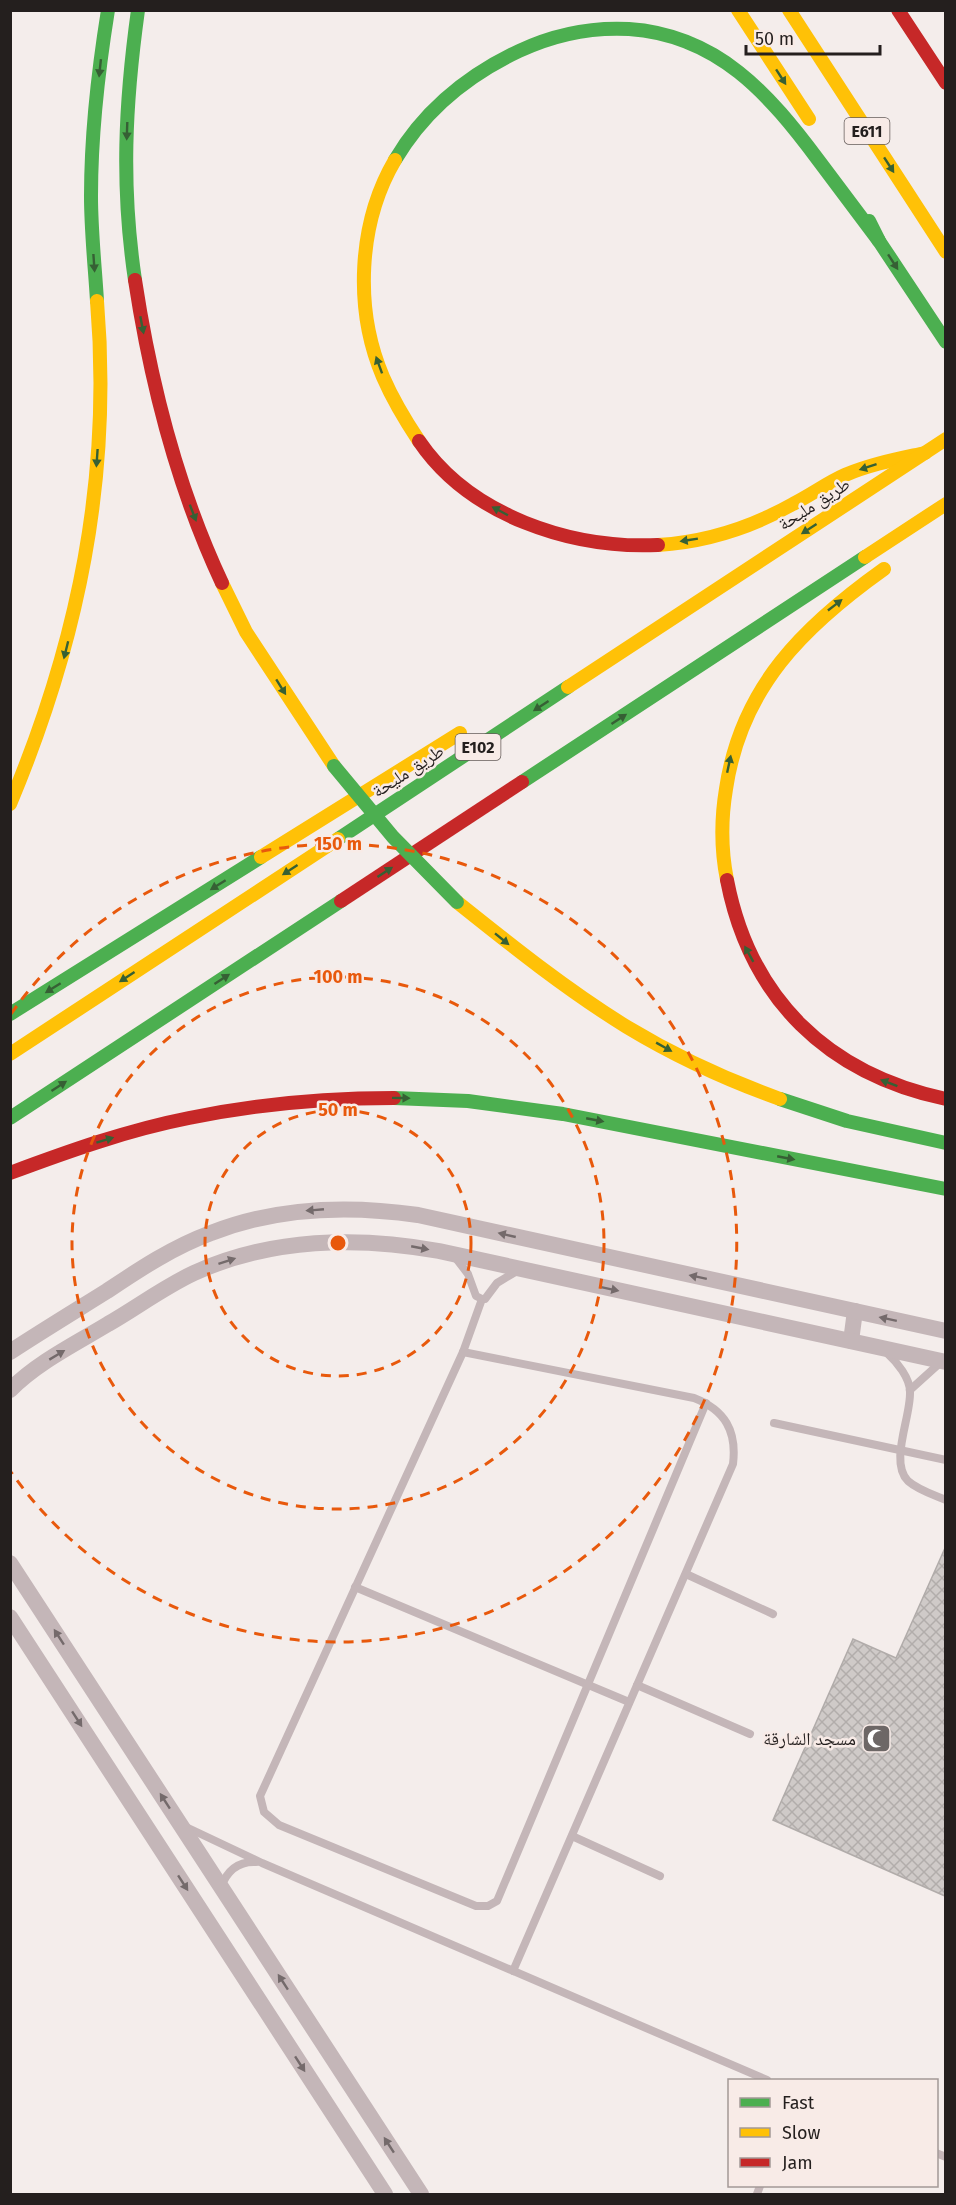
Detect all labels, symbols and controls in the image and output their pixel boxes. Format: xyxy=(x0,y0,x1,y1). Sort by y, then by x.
scale bar xyxy=(746,18,880,56)
text: 50 m xyxy=(755,28,794,50)
one-way arrow xyxy=(96,59,105,78)
one-way arrow xyxy=(776,69,787,85)
road number: E611 xyxy=(844,118,890,144)
one-way arrow xyxy=(122,122,131,141)
one-way arrow xyxy=(883,157,894,173)
one-way arrow xyxy=(887,253,899,269)
one-way arrow xyxy=(90,254,99,273)
one-way arrow xyxy=(138,316,147,335)
one-way arrow xyxy=(373,356,383,374)
one-way arrow xyxy=(93,448,102,467)
one-way arrow xyxy=(859,462,877,472)
street label: طريق مليحة xyxy=(774,473,854,535)
one-way arrow xyxy=(189,504,198,522)
one-way arrow xyxy=(491,506,508,516)
one-way arrow xyxy=(801,523,817,534)
one-way arrow xyxy=(679,536,698,545)
one-way arrow xyxy=(828,600,843,612)
one-way arrow xyxy=(60,641,70,659)
one-way arrow xyxy=(275,679,286,695)
one-way arrow xyxy=(532,700,549,711)
one-way arrow xyxy=(610,713,626,725)
road number: E102 xyxy=(456,734,500,760)
street label: طريق مليحة xyxy=(368,740,448,802)
one-way arrow xyxy=(725,754,734,773)
text: 150 m xyxy=(314,833,362,855)
one-way arrow xyxy=(282,864,298,875)
one-way arrow xyxy=(377,866,393,878)
one-way arrow xyxy=(210,879,226,890)
one-way arrow xyxy=(494,932,510,945)
one-way arrow xyxy=(744,945,754,962)
text: 100 m xyxy=(314,966,362,988)
one-way arrow xyxy=(119,971,135,982)
one-way arrow xyxy=(214,973,230,985)
one-way arrow xyxy=(45,982,61,993)
one-way arrow xyxy=(656,1042,673,1052)
one-way arrow xyxy=(880,1078,898,1088)
one-way arrow xyxy=(51,1080,67,1092)
one-way arrow xyxy=(392,1094,411,1103)
text: 50 m xyxy=(318,1099,358,1121)
one-way arrow xyxy=(585,1116,604,1125)
one-way arrow xyxy=(97,1135,115,1144)
one-way arrow xyxy=(777,1154,796,1163)
one-way arrow xyxy=(305,1205,324,1215)
one-way arrow xyxy=(498,1230,517,1239)
centre of rings xyxy=(328,1233,348,1253)
one-way arrow xyxy=(410,1244,429,1253)
one-way arrow xyxy=(218,1256,236,1266)
one-way arrow xyxy=(688,1272,707,1281)
one-way arrow xyxy=(601,1285,620,1294)
one-way arrow xyxy=(879,1313,898,1323)
one-way arrow xyxy=(49,1350,65,1361)
one-way arrow xyxy=(53,1629,64,1646)
one-way arrow xyxy=(71,1711,82,1727)
mosque icon: مسجد الشارقة xyxy=(861,1723,893,1755)
place label: مسجد الشارقة xyxy=(763,1728,856,1750)
one-way arrow xyxy=(160,1793,171,1809)
one-way arrow xyxy=(177,1875,188,1891)
one-way arrow xyxy=(277,1974,288,1990)
one-way arrow xyxy=(295,2056,306,2072)
legend xyxy=(728,2079,938,2187)
text: Fast xyxy=(782,2092,815,2114)
text: Slow xyxy=(782,2122,821,2144)
one-way arrow xyxy=(383,2138,395,2154)
text: Jam xyxy=(782,2152,813,2174)

